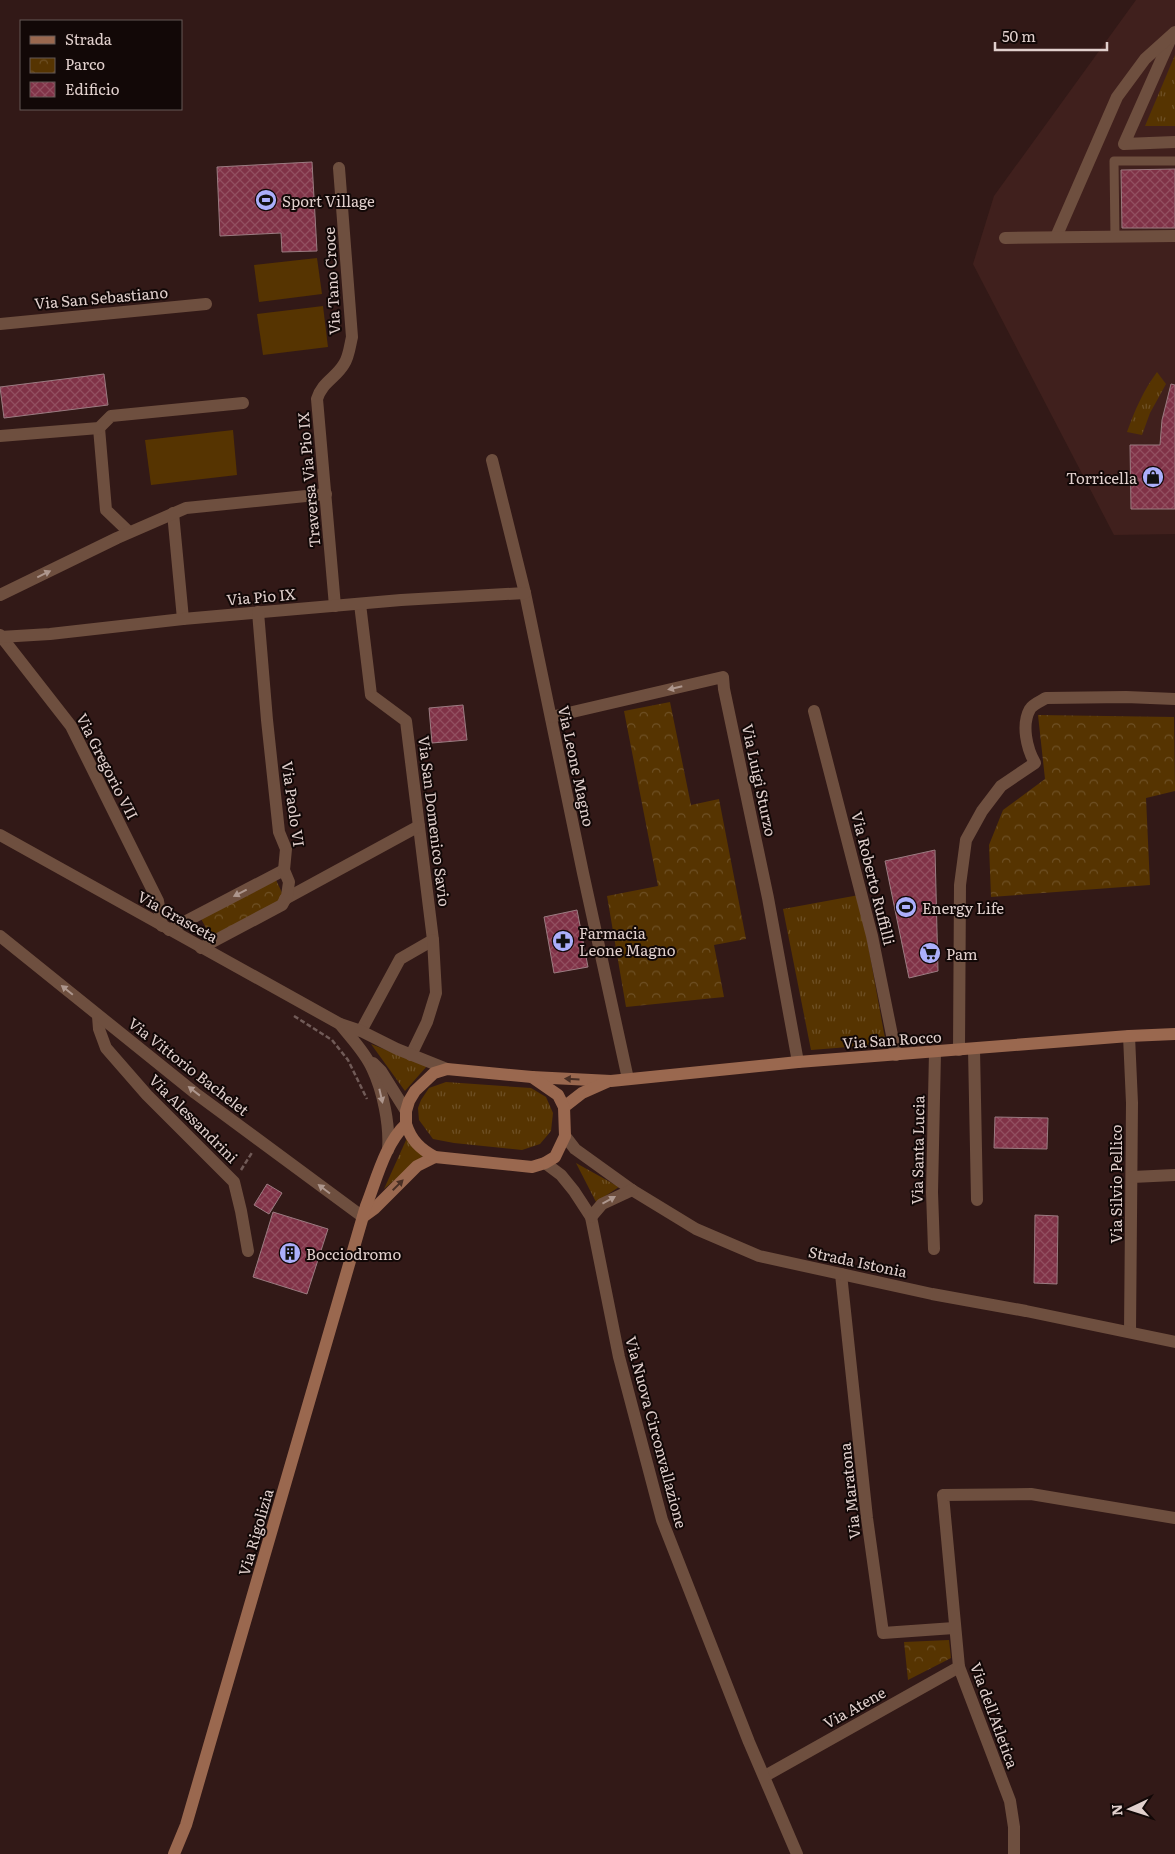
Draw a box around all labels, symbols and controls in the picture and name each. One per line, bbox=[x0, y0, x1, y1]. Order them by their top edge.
legend bbox=[20, 20, 182, 110]
scale bar bbox=[995, 20, 1108, 52]
text: 50 m bbox=[1002, 24, 1036, 47]
text: Strada bbox=[65, 27, 113, 50]
text: Parco bbox=[65, 52, 105, 75]
text: Edificio bbox=[65, 77, 120, 100]
sports icon: Sport Village bbox=[254, 188, 278, 212]
place label: Sport Village bbox=[282, 189, 375, 212]
street label: Via Tano Croce bbox=[317, 226, 345, 336]
street label: Via San Sebastiano bbox=[33, 280, 169, 314]
street label: Traversa Via Pio IX bbox=[291, 411, 325, 549]
shop icon: Torricella bbox=[1141, 465, 1165, 489]
place label: Torricella bbox=[1066, 466, 1138, 489]
one-way arrow bbox=[37, 570, 51, 578]
street label: Via Pio IX bbox=[225, 581, 297, 610]
one-way arrow bbox=[668, 684, 683, 692]
street label: Via Leone Magno bbox=[553, 703, 601, 829]
street label: Via Gregorio VII bbox=[71, 709, 145, 823]
street label: Via Luigi Sturzo bbox=[737, 722, 783, 839]
street label: Via San Domenico Savio bbox=[413, 734, 457, 908]
street label: Via Paolo VI bbox=[277, 760, 311, 848]
street label: Via Roberto Ruffilli bbox=[846, 809, 902, 947]
street label: Via Grasceta bbox=[134, 884, 223, 948]
one-way arrow bbox=[233, 889, 248, 897]
sports icon: Energy Life bbox=[894, 895, 918, 919]
place label: Energy Life bbox=[922, 896, 1004, 919]
place label: Farmacia Leone Magno bbox=[579, 921, 676, 961]
pharmacy icon: Farmacia Leone Magno bbox=[551, 929, 575, 953]
supermarket icon: Pam bbox=[918, 941, 942, 965]
place label: Pam bbox=[946, 942, 978, 965]
one-way arrow bbox=[60, 985, 73, 996]
street label: Via Vittorio Bachelet bbox=[124, 1011, 254, 1121]
street label: Via San Rocco bbox=[842, 1024, 943, 1054]
street label: Via Alessandrini bbox=[144, 1068, 244, 1168]
one-way arrow bbox=[563, 1074, 579, 1082]
one-way arrow bbox=[188, 1086, 201, 1097]
one-way arrow bbox=[377, 1088, 385, 1104]
street label: Via Santa Lucia bbox=[905, 1094, 929, 1205]
street label: Via Silvio Pellico bbox=[1104, 1124, 1127, 1243]
one-way arrow bbox=[391, 1179, 403, 1191]
one-way arrow bbox=[317, 1184, 331, 1194]
one-way arrow bbox=[603, 1196, 616, 1205]
street label: Strada Istonia bbox=[807, 1239, 910, 1283]
building icon: Bocciodromo bbox=[278, 1241, 302, 1265]
place label: Bocciodromo bbox=[306, 1242, 402, 1265]
street label: Via Nuova Circonvallazione bbox=[620, 1333, 694, 1531]
street label: Via Maratona bbox=[832, 1441, 866, 1540]
street label: Via Rigolizia bbox=[232, 1485, 279, 1578]
street label: Via dell'Atletica bbox=[965, 1659, 1025, 1772]
street label: Via Atene bbox=[818, 1680, 890, 1734]
north arrow bbox=[1105, 1784, 1155, 1834]
text: N bbox=[1106, 1803, 1126, 1817]

